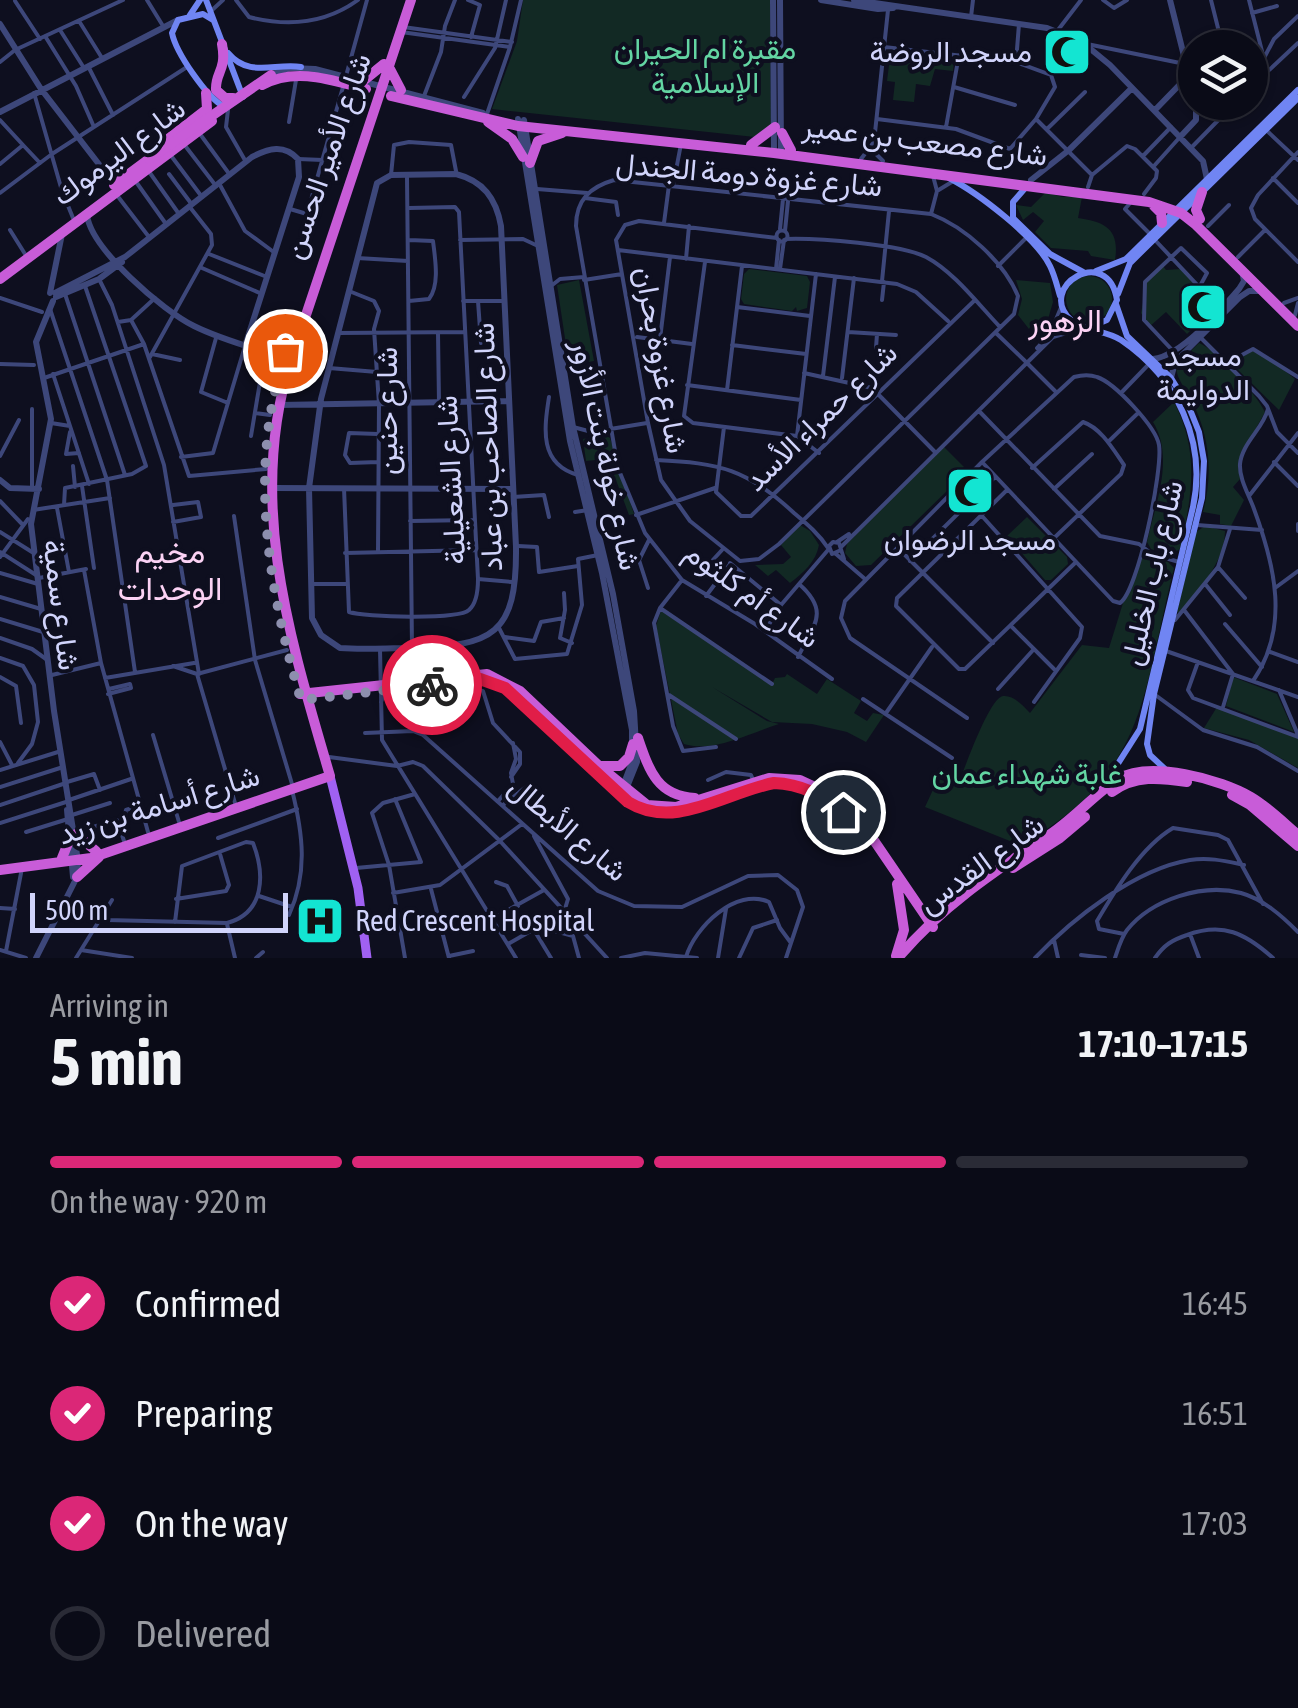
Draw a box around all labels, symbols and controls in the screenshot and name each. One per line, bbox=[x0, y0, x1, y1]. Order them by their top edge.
mosque icon: مسجد الروضة bbox=[1041, 26, 1093, 78]
map controls bbox=[1178, 30, 1268, 120]
button: layers bbox=[1178, 30, 1268, 120]
park label: مقبرة ام الحيران الإسلامية bbox=[614, 31, 796, 102]
place label: مسجد الروضة bbox=[869, 34, 1032, 70]
street label: شارع الأمير الحسن bbox=[275, 48, 381, 264]
street label: شارع اليرموك bbox=[45, 90, 194, 215]
street label: شارع مصعب بن عمير bbox=[799, 108, 1049, 176]
street label: شارع غزوة دومة الجندل bbox=[614, 145, 884, 207]
street label: شارع غزوة بحران bbox=[625, 264, 695, 456]
mosque icon: مسجد الدوايمة bbox=[1177, 281, 1229, 333]
district label: الزهور bbox=[1027, 302, 1102, 341]
pin bbox=[243, 309, 328, 394]
street label: شارع الصاحب بن عباد bbox=[466, 322, 512, 572]
icon: bag bbox=[258, 324, 313, 379]
street label: شارع حمراء الأسد bbox=[737, 335, 906, 500]
street label: شارع خولة بنت الأزور bbox=[562, 336, 648, 574]
place label: مسجد الدوايمة bbox=[1156, 338, 1250, 408]
street label: شارع حنين bbox=[369, 347, 407, 475]
street label: شارع الشعيلية bbox=[429, 394, 475, 566]
mosque icon: مسجد الرضوان bbox=[944, 465, 996, 517]
street label: شارع باب الخليل bbox=[1113, 477, 1193, 670]
place label: مسجد الرضوان bbox=[884, 522, 1056, 558]
district label: مخيم الوحدات bbox=[118, 533, 222, 609]
street label: شارع أم كلثوم bbox=[676, 534, 827, 658]
street label: شارع سمية bbox=[33, 537, 87, 673]
courier bbox=[382, 635, 482, 735]
icon: bike bbox=[405, 658, 460, 713]
park label: غابة شهداء عمان bbox=[932, 756, 1122, 792]
street label: شارع أسامة بن زيد bbox=[54, 757, 265, 855]
street label: شارع الأبطال bbox=[500, 769, 635, 891]
pin bbox=[801, 770, 886, 855]
icon: home bbox=[816, 785, 871, 840]
street label: شارع القدس bbox=[911, 806, 1052, 923]
scale bar bbox=[30, 888, 288, 933]
text: 500 m bbox=[45, 894, 108, 926]
hospital icon: Red Crescent Hospital bbox=[294, 895, 346, 947]
place label: Red Crescent Hospital bbox=[355, 903, 594, 937]
text: Arriving in bbox=[50, 987, 169, 1024]
text: 17:10–17:15 bbox=[1078, 1022, 1248, 1065]
text: 5 min bbox=[50, 1024, 183, 1099]
text: On the way · 920 m bbox=[50, 1183, 267, 1220]
icon: check bbox=[50, 1276, 105, 1331]
text: Confirmed bbox=[135, 1282, 281, 1325]
text: 16:45 bbox=[1182, 1285, 1248, 1322]
icon: check bbox=[50, 1386, 105, 1441]
text: Preparing bbox=[135, 1392, 273, 1435]
text: 16:51 bbox=[1182, 1395, 1248, 1432]
icon: check bbox=[50, 1496, 105, 1551]
text: On the way bbox=[135, 1502, 288, 1545]
text: 17:03 bbox=[1182, 1505, 1248, 1542]
text: Delivered bbox=[135, 1612, 271, 1655]

